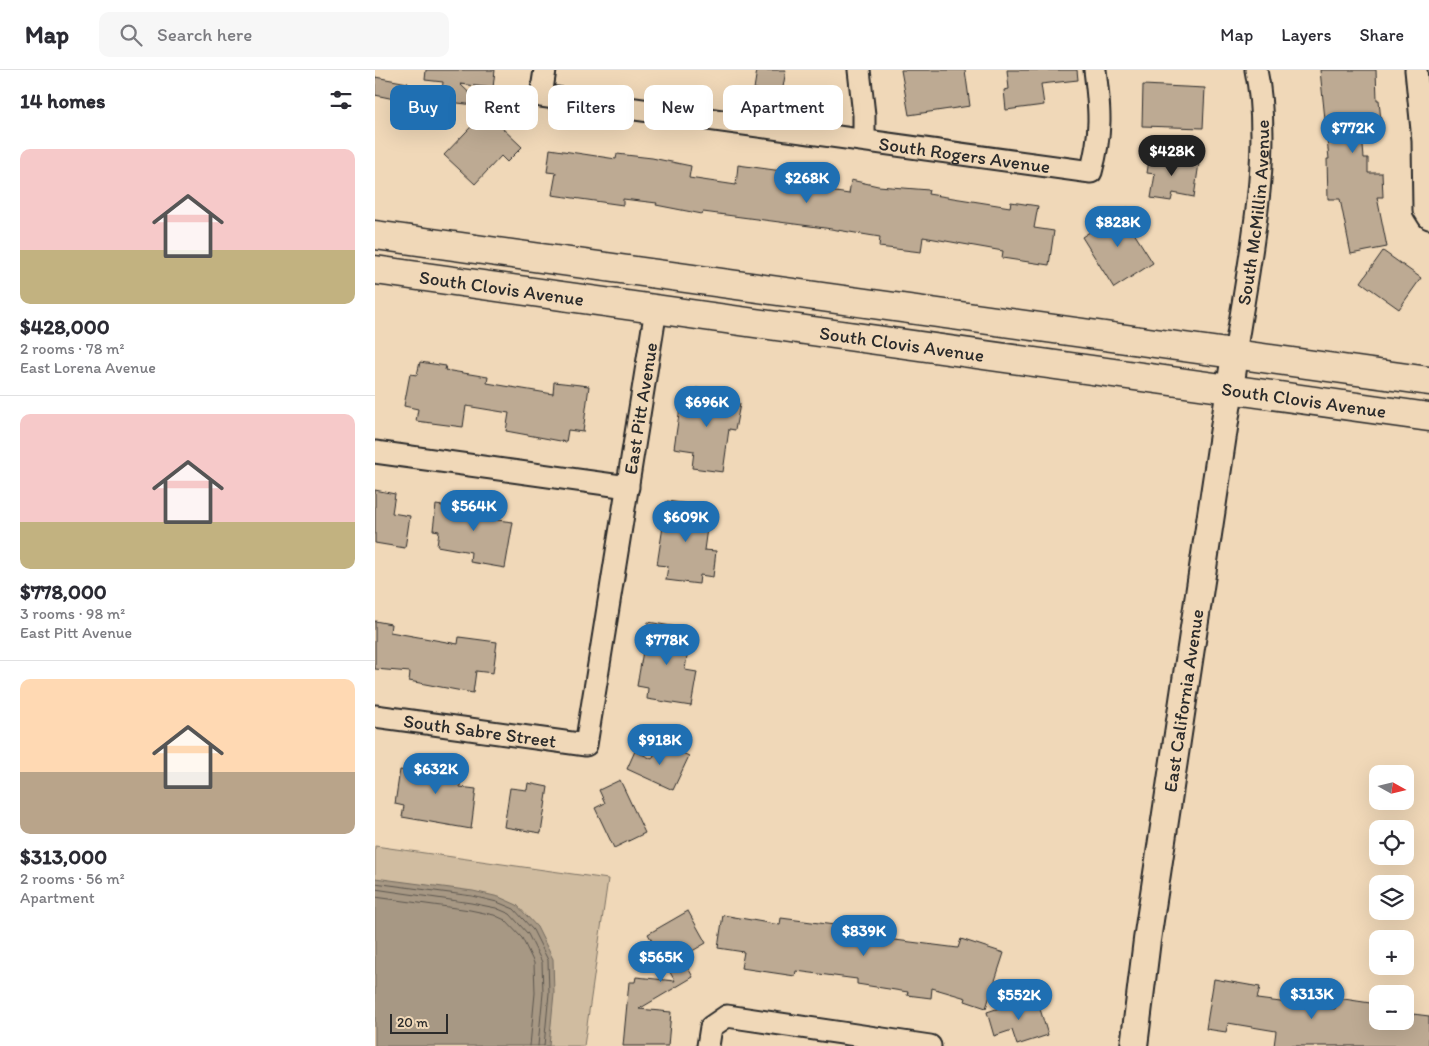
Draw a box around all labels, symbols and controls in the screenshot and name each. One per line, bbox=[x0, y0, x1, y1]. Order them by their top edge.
search box bbox=[99, 12, 449, 57]
text: Map bbox=[25, 20, 69, 49]
icon: search bbox=[117, 21, 145, 49]
text: Search here bbox=[157, 23, 252, 46]
text: Map bbox=[1220, 24, 1253, 46]
text: Layers bbox=[1281, 24, 1331, 46]
text: Share bbox=[1359, 24, 1404, 46]
chip: Buy bbox=[390, 85, 456, 130]
chip: Rent bbox=[466, 85, 538, 130]
chip: Filters bbox=[548, 85, 634, 130]
chip: New bbox=[644, 85, 713, 130]
chip: Apartment bbox=[723, 85, 843, 130]
icon: filters bbox=[327, 86, 355, 114]
text: 14 homes bbox=[20, 88, 105, 113]
pin: $772K bbox=[1318, 112, 1388, 154]
text: $772K bbox=[1332, 118, 1374, 137]
street label: South McMillin Avenue bbox=[1232, 119, 1274, 307]
street label: South Rogers Avenue bbox=[877, 132, 1052, 178]
pin: $428K bbox=[1137, 134, 1207, 177]
text: $428K bbox=[1149, 141, 1195, 160]
pin: $268K bbox=[772, 162, 842, 204]
text: $268K bbox=[785, 168, 829, 187]
icon: home bbox=[143, 181, 233, 271]
pin: $828K bbox=[1083, 206, 1153, 248]
text: $828K bbox=[1096, 212, 1140, 231]
street label: South Clovis Avenue bbox=[418, 265, 586, 311]
text: $428,000 bbox=[20, 314, 110, 339]
street label: South Clovis Avenue bbox=[818, 321, 986, 367]
text: 2 rooms · 78 m² bbox=[20, 339, 125, 358]
street label: East Pitt Avenue bbox=[619, 341, 662, 476]
text: East Lorena Avenue bbox=[20, 358, 156, 377]
street label: South Clovis Avenue bbox=[1220, 377, 1388, 423]
pin: $696K bbox=[672, 386, 742, 428]
text: $696K bbox=[685, 392, 729, 411]
icon: home bbox=[143, 447, 233, 537]
pin: $564K bbox=[439, 490, 509, 532]
text: $564K bbox=[452, 496, 496, 515]
pin: $609K bbox=[651, 500, 721, 543]
text: $609K bbox=[663, 507, 709, 526]
text: $778,000 bbox=[20, 579, 107, 604]
text: 3 rooms · 98 m² bbox=[20, 604, 125, 623]
street label: East California Avenue bbox=[1158, 607, 1209, 794]
text: East Pitt Avenue bbox=[20, 623, 132, 642]
pin: $778K bbox=[632, 624, 702, 666]
text: $778K bbox=[646, 630, 688, 649]
street label: South Sabre Street bbox=[402, 709, 558, 753]
icon: home bbox=[143, 712, 233, 802]
pin: $918K bbox=[625, 724, 695, 766]
text: $918K bbox=[639, 730, 681, 749]
pin: $632K bbox=[401, 752, 471, 795]
text: $632K bbox=[414, 759, 458, 778]
north arrow bbox=[1369, 765, 1414, 810]
map controls bbox=[1369, 765, 1414, 1030]
button: locate bbox=[1369, 820, 1414, 865]
text: $313,000 bbox=[20, 844, 107, 869]
text: 2 rooms · 56 m² bbox=[20, 869, 125, 888]
button: layers bbox=[1369, 875, 1414, 920]
text: Apartment bbox=[20, 888, 95, 907]
pin: $839K bbox=[829, 914, 899, 957]
text: $839K bbox=[842, 921, 886, 940]
button: + bbox=[1369, 930, 1414, 975]
pin: $565K bbox=[626, 940, 696, 983]
text: $565K bbox=[639, 947, 683, 966]
pin: $552K bbox=[984, 978, 1054, 1021]
pin: $313K bbox=[1277, 978, 1347, 1020]
text: $313K bbox=[1290, 984, 1334, 1003]
text: $552K bbox=[997, 985, 1041, 1004]
button: − bbox=[1369, 985, 1414, 1030]
scale bar bbox=[390, 1011, 447, 1034]
text: 20 m bbox=[397, 1014, 428, 1031]

